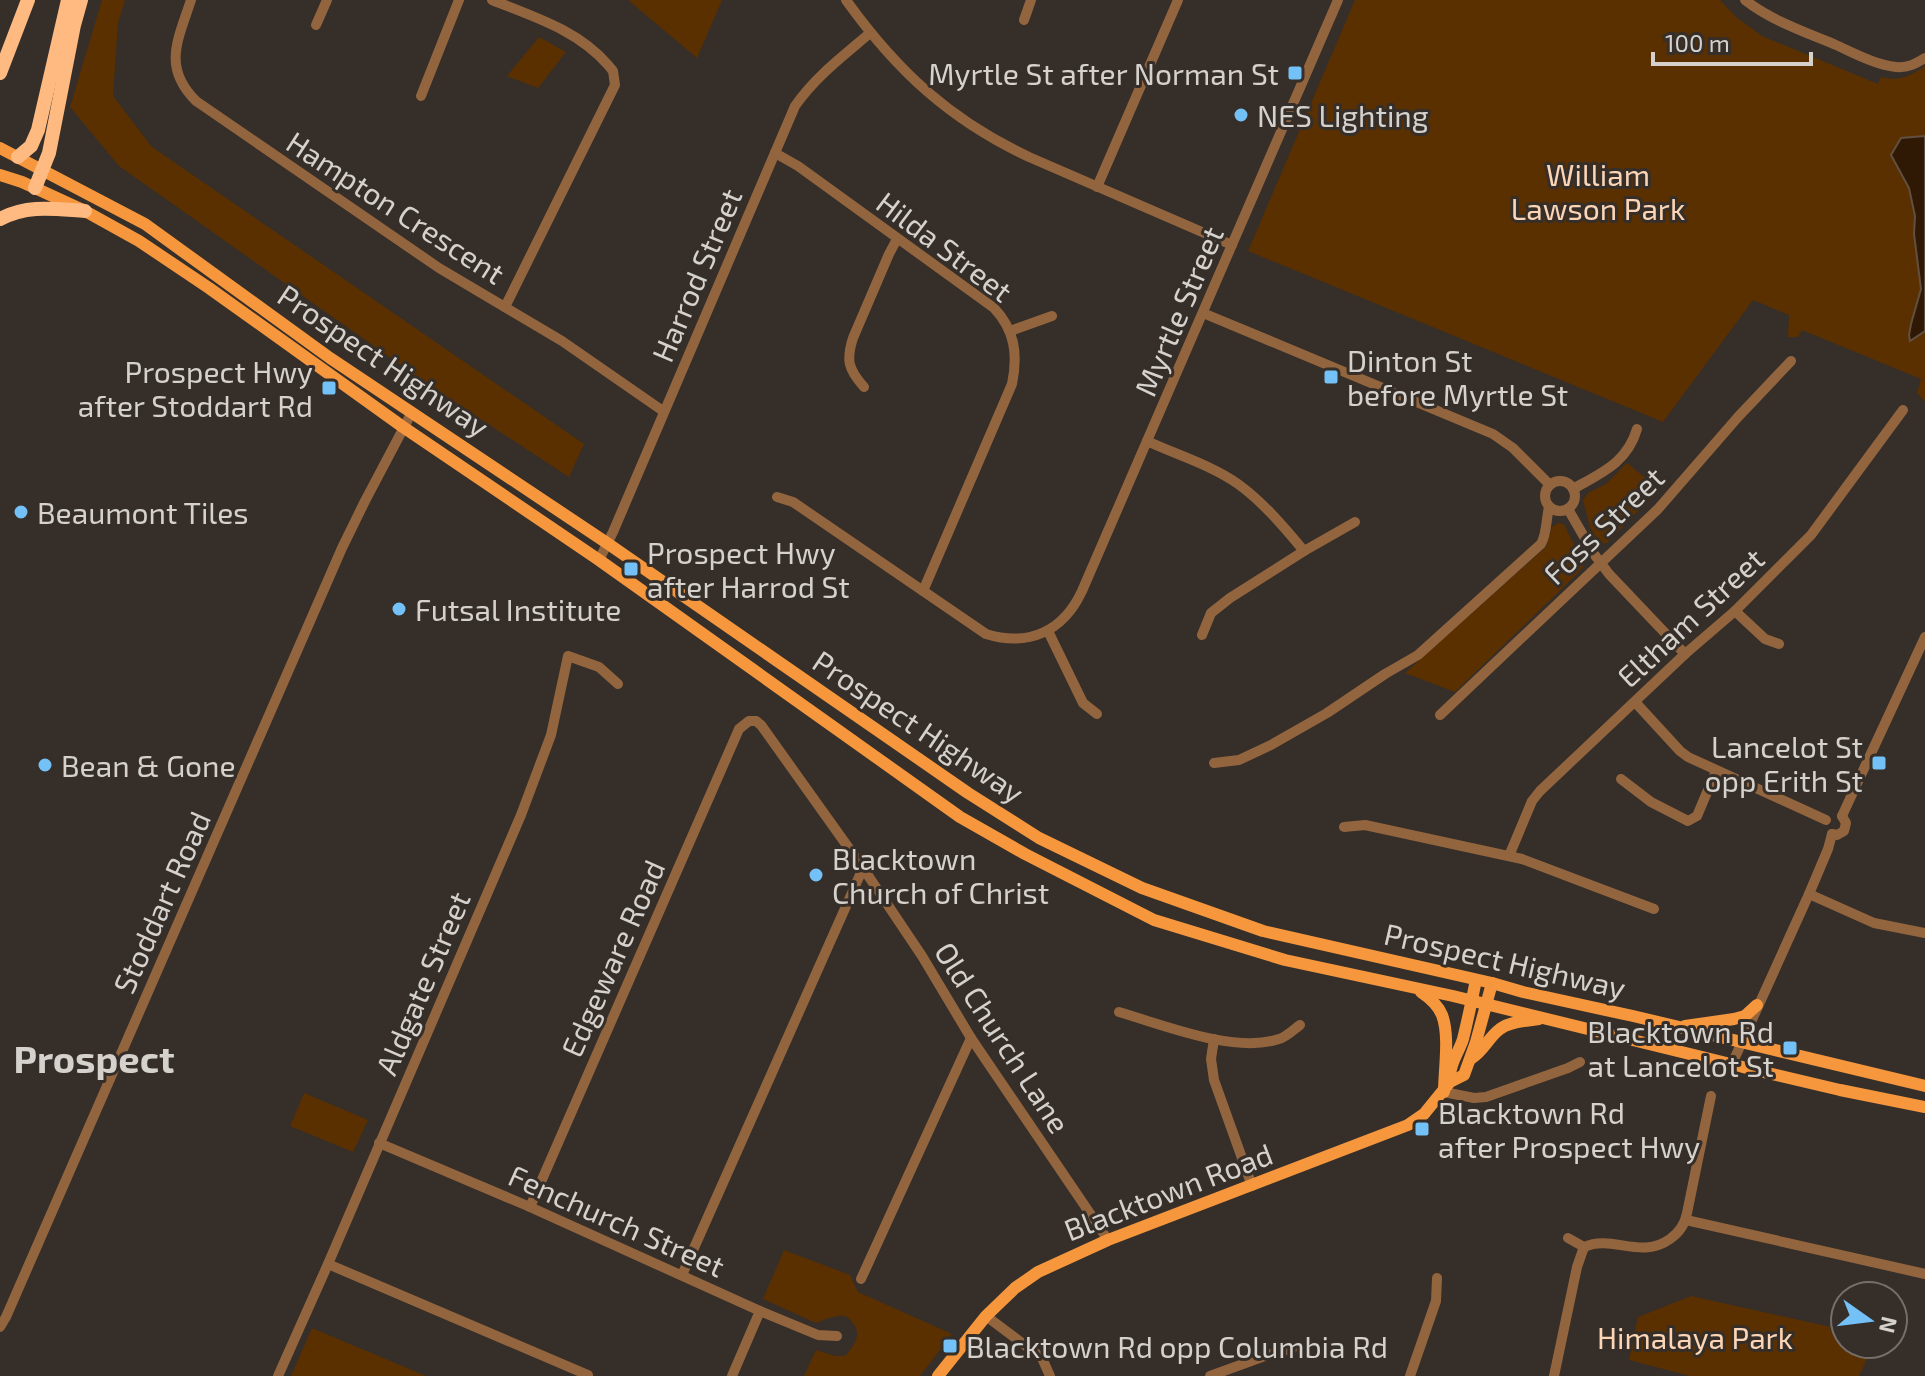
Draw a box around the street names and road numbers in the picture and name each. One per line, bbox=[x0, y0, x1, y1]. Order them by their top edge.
street label: Hampton Crescent bbox=[280, 123, 512, 291]
street label: Harrod Street bbox=[643, 183, 749, 367]
street label: Hilda Street bbox=[870, 183, 1020, 309]
street label: Myrtle Street bbox=[1126, 221, 1230, 401]
street label: Prospect Highway bbox=[272, 276, 496, 444]
street label: Foss Street bbox=[1535, 459, 1671, 591]
street label: Eltham Street bbox=[1609, 540, 1771, 694]
street label: Prospect Highway bbox=[807, 642, 1031, 810]
street label: Stoddart Road bbox=[105, 806, 217, 998]
street label: Edgeware Road bbox=[553, 854, 671, 1062]
street label: Aldgate Street bbox=[367, 886, 477, 1080]
street label: Prospect Highway bbox=[1381, 915, 1629, 1005]
street label: Old Church Lane bbox=[928, 935, 1078, 1139]
street label: Blacktown Road bbox=[1059, 1135, 1277, 1247]
street label: Fenchurch Street bbox=[504, 1156, 730, 1284]

